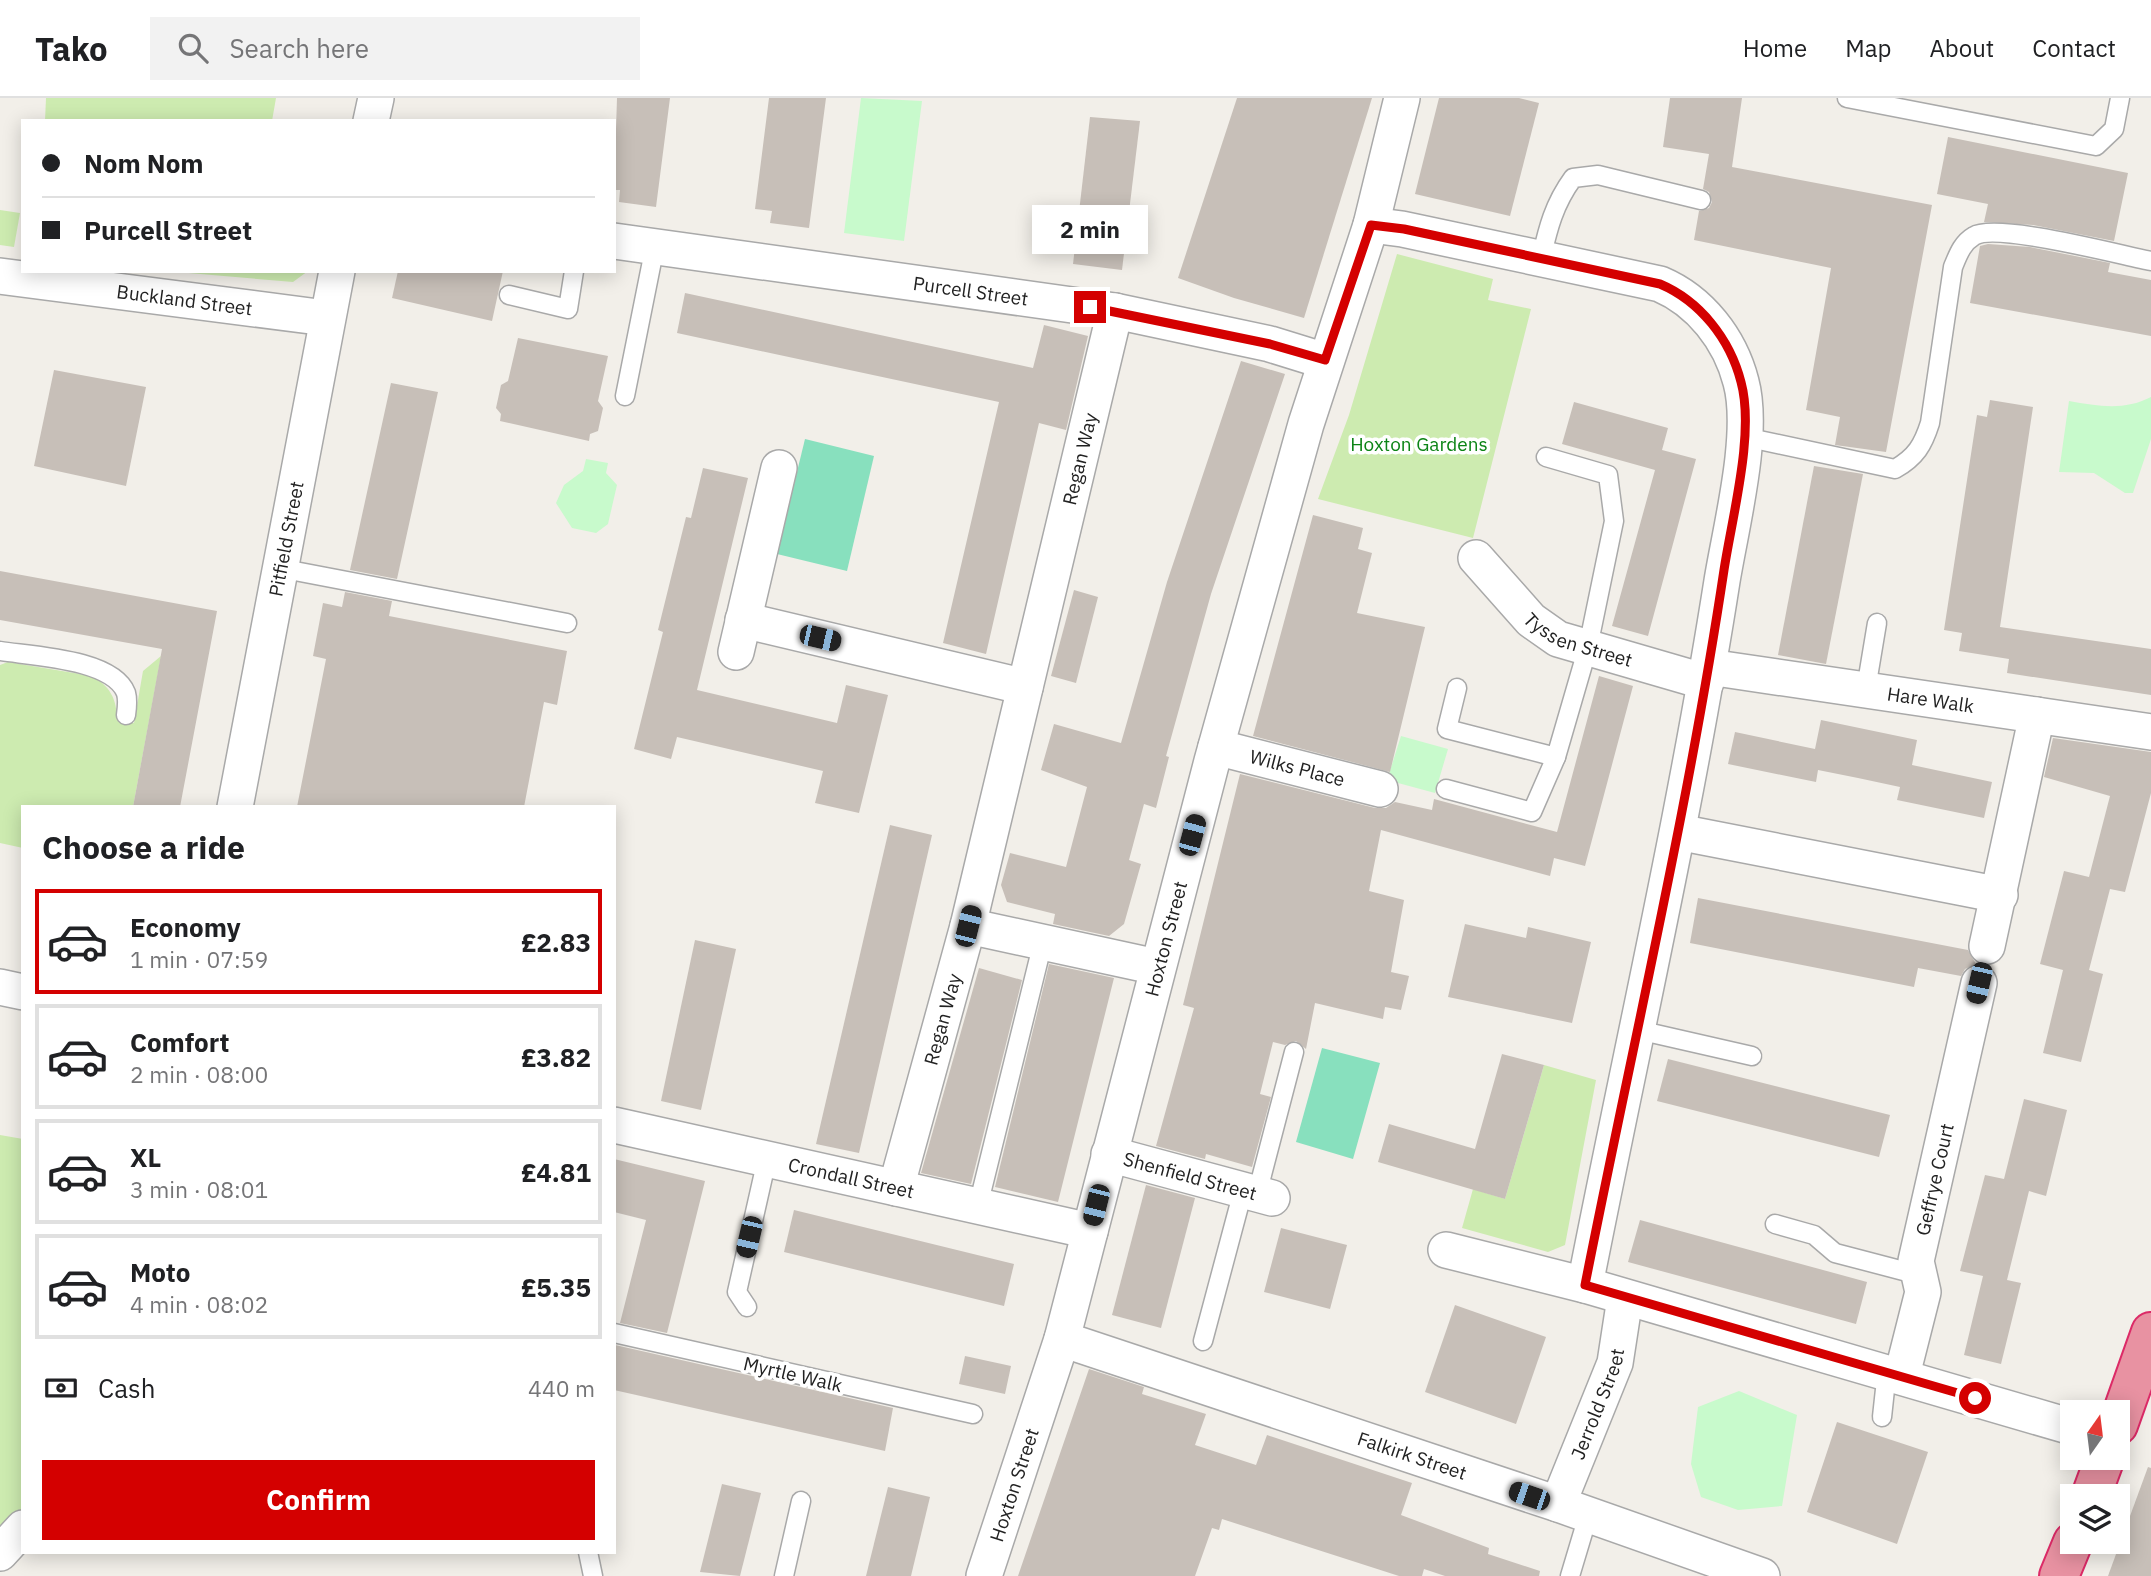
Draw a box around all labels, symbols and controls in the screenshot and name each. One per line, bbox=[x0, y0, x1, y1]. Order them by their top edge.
search box bbox=[150, 17, 640, 80]
text: Tako bbox=[35, 27, 108, 70]
icon: search bbox=[174, 29, 212, 67]
text: Search here bbox=[230, 31, 369, 65]
text: Home bbox=[1743, 32, 1807, 64]
text: Map bbox=[1845, 32, 1891, 64]
text: About bbox=[1929, 32, 1994, 64]
text: Contact bbox=[2032, 32, 2116, 64]
text: Nom Nom bbox=[84, 146, 204, 180]
callout: 2 min bbox=[1032, 206, 1148, 254]
text: Purcell Street bbox=[84, 213, 252, 247]
text: 2 min bbox=[1060, 214, 1120, 244]
street label: Purcell Street bbox=[911, 271, 1030, 311]
street label: Buckland Street bbox=[115, 279, 254, 320]
route end bbox=[1074, 291, 1106, 323]
street label: Regan Way bbox=[1057, 410, 1102, 507]
park label: Hoxton Gardens bbox=[1350, 432, 1488, 456]
street label: Pitfield Street bbox=[263, 479, 309, 598]
street label: Tyssen Street bbox=[1518, 608, 1635, 672]
car bbox=[798, 623, 843, 653]
street label: Hare Walk bbox=[1886, 681, 1976, 718]
street label: Wilks Place bbox=[1247, 744, 1347, 792]
car bbox=[1177, 812, 1208, 858]
text: Choose a ride bbox=[42, 826, 245, 868]
street label: Hoxton Street bbox=[1139, 879, 1192, 999]
car bbox=[953, 903, 984, 949]
icon: car bbox=[46, 910, 109, 973]
text: Economy bbox=[130, 910, 241, 944]
text: £2.83 bbox=[521, 925, 591, 959]
text: 1 min · 07:59 bbox=[130, 944, 268, 974]
car bbox=[1965, 960, 1994, 1006]
street label: Regan Way bbox=[918, 970, 967, 1068]
icon: car bbox=[46, 1025, 109, 1088]
text: Comfort bbox=[130, 1025, 229, 1059]
text: £3.82 bbox=[521, 1040, 591, 1074]
text: 2 min · 08:00 bbox=[130, 1059, 268, 1089]
street label: Geffrye Court bbox=[1910, 1121, 1959, 1238]
icon: car bbox=[46, 1140, 109, 1203]
text: XL bbox=[130, 1140, 161, 1174]
street label: Shenfield Street bbox=[1121, 1146, 1259, 1205]
street label: Crondall Street bbox=[786, 1152, 916, 1203]
text: £4.81 bbox=[521, 1155, 591, 1189]
text: 3 min · 08:01 bbox=[130, 1174, 268, 1204]
car bbox=[1081, 1182, 1112, 1228]
car bbox=[735, 1214, 764, 1260]
icon: car bbox=[46, 1255, 109, 1318]
text: Moto bbox=[130, 1255, 190, 1289]
text: £5.35 bbox=[521, 1270, 591, 1304]
text: 4 min · 08:02 bbox=[130, 1289, 268, 1319]
street label: Jerrold Street bbox=[1565, 1347, 1629, 1463]
street label: Myrtle Walk bbox=[741, 1351, 845, 1397]
icon: cash bbox=[42, 1369, 80, 1407]
text: Cash bbox=[98, 1371, 155, 1405]
text: 440 m bbox=[528, 1373, 595, 1403]
route start bbox=[1959, 1382, 1991, 1414]
north arrow bbox=[2060, 1400, 2130, 1470]
map controls bbox=[2060, 1400, 2130, 1554]
street label: Hoxton Street bbox=[984, 1425, 1044, 1545]
street label: Falkirk Street bbox=[1354, 1426, 1470, 1485]
button: Confirm bbox=[42, 1460, 595, 1540]
car bbox=[1506, 1479, 1553, 1513]
button: layers bbox=[2060, 1484, 2130, 1554]

